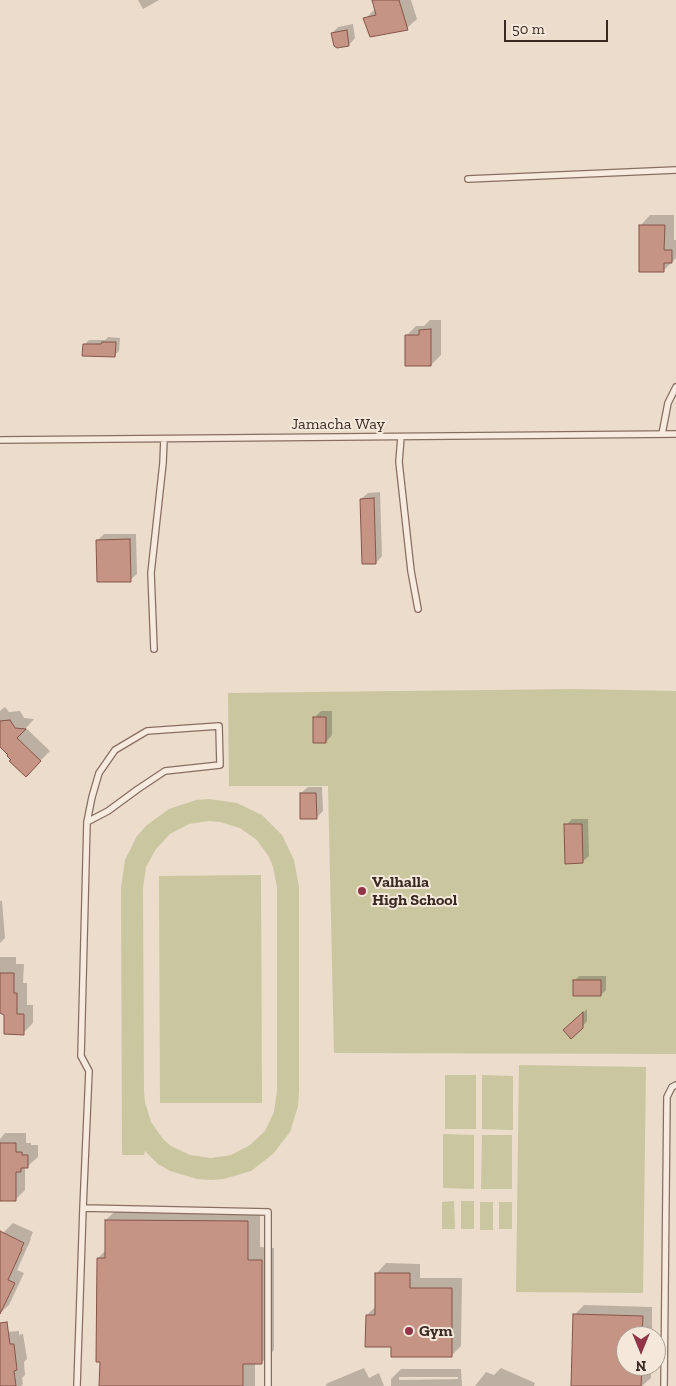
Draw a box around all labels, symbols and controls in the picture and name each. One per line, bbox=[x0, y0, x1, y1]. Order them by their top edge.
scale bar bbox=[506, 10, 610, 42]
text: 50 m bbox=[512, 20, 545, 38]
street label: Jamacha Way bbox=[291, 414, 385, 434]
place label: Valhalla High School bbox=[372, 872, 457, 910]
marker: Valhalla High School bbox=[356, 885, 368, 897]
place label: Gym bbox=[419, 1321, 452, 1341]
marker: Gym bbox=[403, 1325, 415, 1337]
north arrow bbox=[616, 1326, 666, 1376]
text: N bbox=[636, 1357, 646, 1374]

